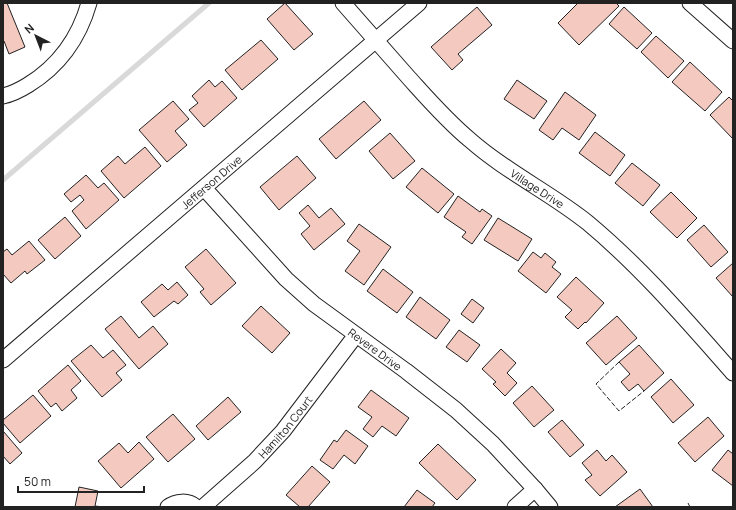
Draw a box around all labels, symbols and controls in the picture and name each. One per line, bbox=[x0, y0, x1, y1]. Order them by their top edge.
north arrow bbox=[16, 16, 56, 56]
text: N bbox=[21, 20, 37, 36]
street label: Jefferson Drive bbox=[177, 151, 245, 212]
street label: Village Drive bbox=[508, 165, 568, 211]
street label: Revere Drive bbox=[345, 324, 406, 374]
street label: Hamilton Court bbox=[254, 392, 315, 461]
scale bar bbox=[18, 468, 144, 494]
text: 50 m bbox=[24, 473, 51, 490]

